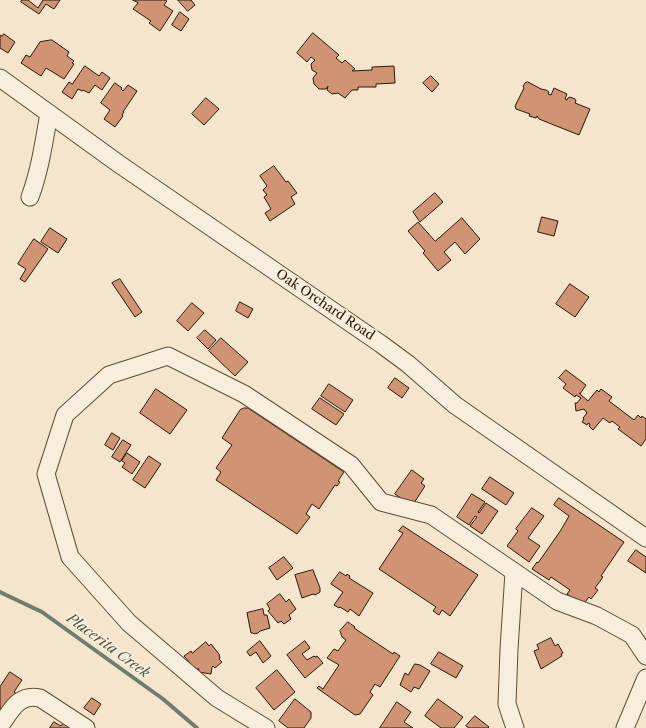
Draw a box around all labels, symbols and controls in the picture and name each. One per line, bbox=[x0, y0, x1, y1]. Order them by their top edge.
street label: Oak Orchard Road bbox=[273, 266, 377, 344]
water label: Placerita Creek bbox=[63, 610, 153, 682]

